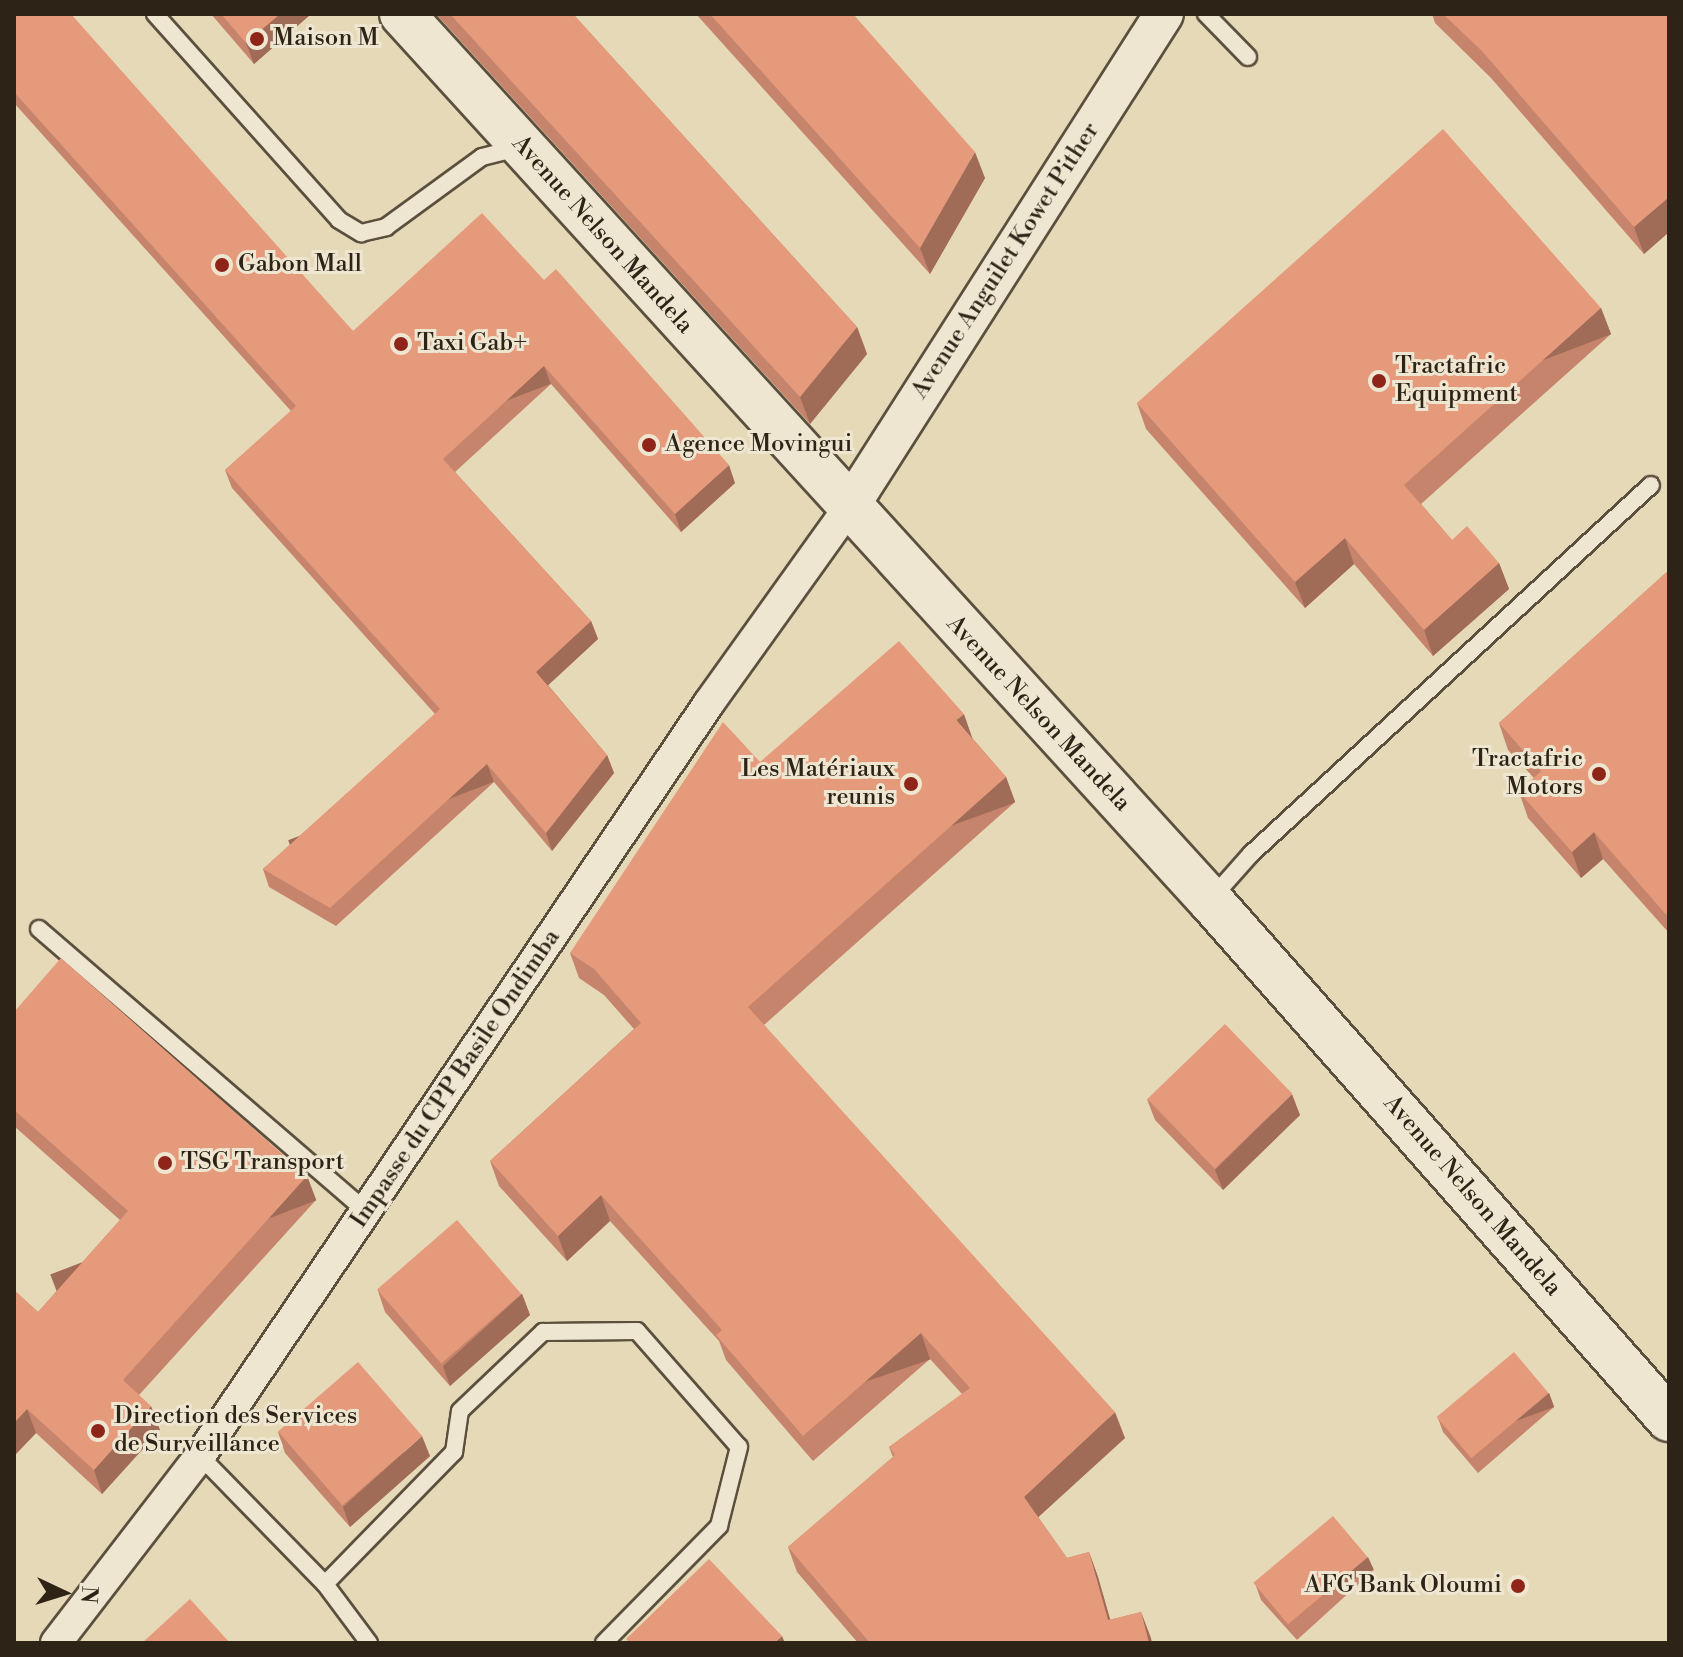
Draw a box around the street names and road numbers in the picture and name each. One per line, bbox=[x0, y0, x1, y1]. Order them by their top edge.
street label: Avenue Anguilet Kowet Pither bbox=[906, 118, 1106, 404]
street label: Avenue Nelson Mandela bbox=[505, 130, 699, 340]
street label: Avenue Nelson Mandela bbox=[940, 610, 1136, 818]
street label: Impasse du CPP Basile Ondimba bbox=[345, 924, 567, 1234]
street label: Avenue Nelson Mandela bbox=[1377, 1090, 1567, 1302]

